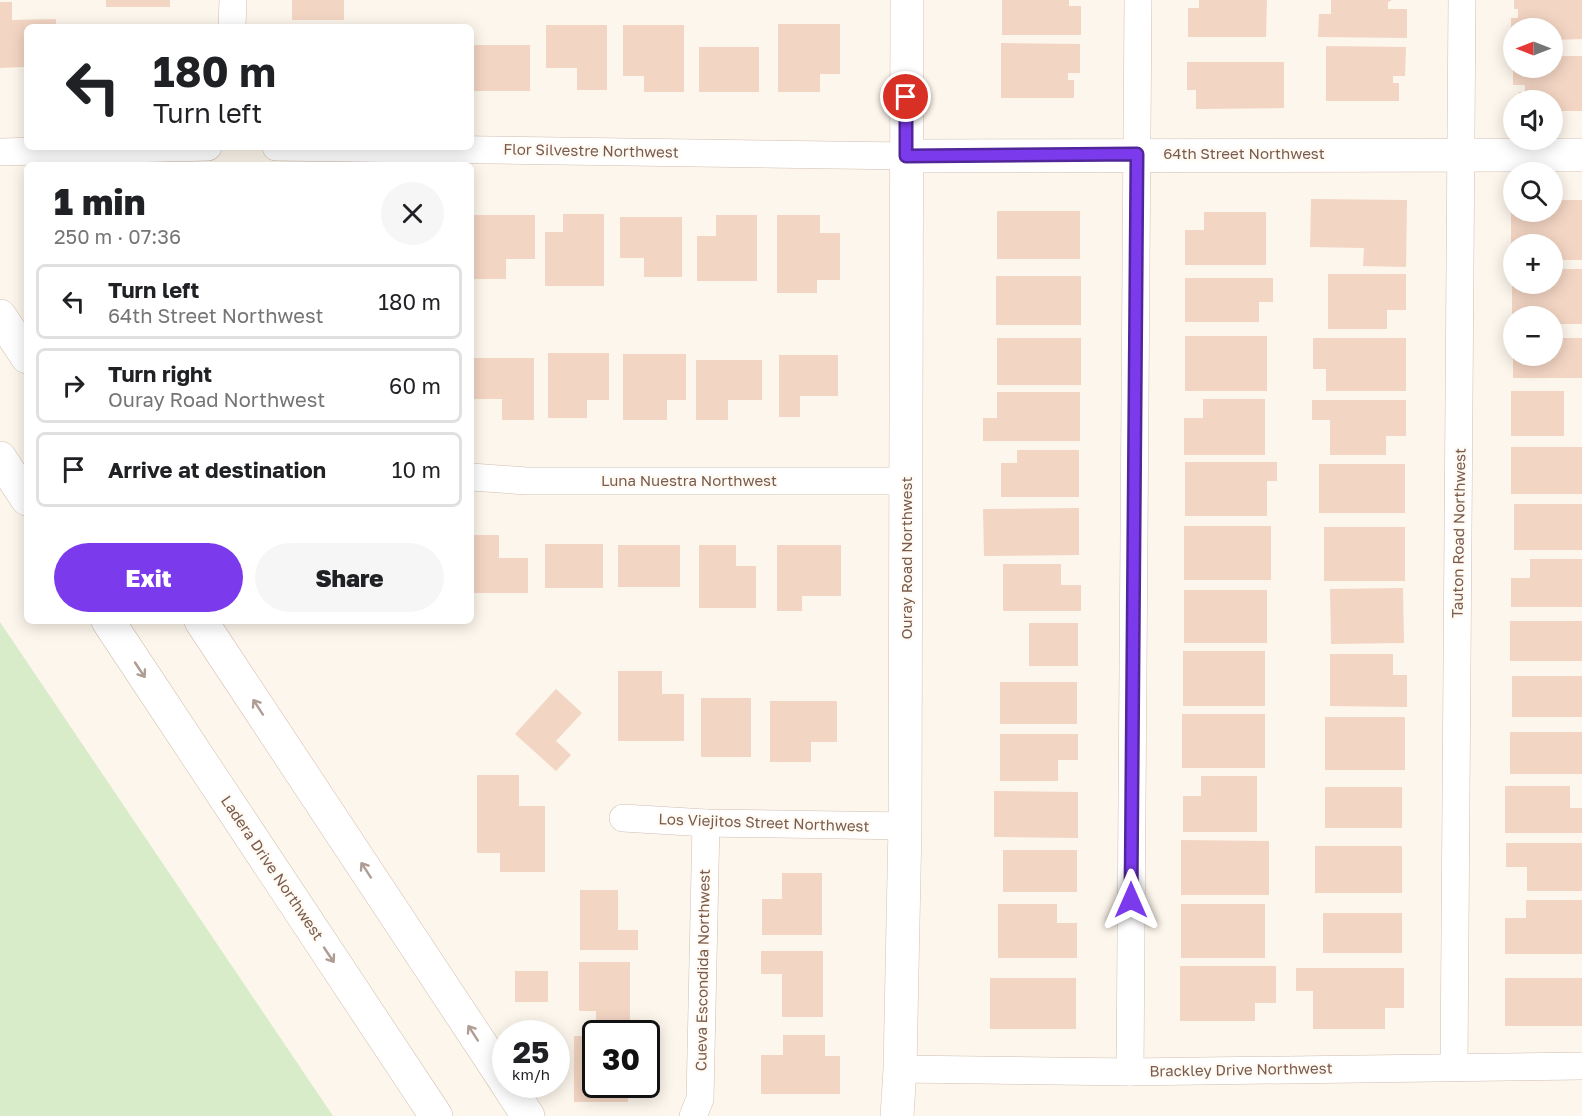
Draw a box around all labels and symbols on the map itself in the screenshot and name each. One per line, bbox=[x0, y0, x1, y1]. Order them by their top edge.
north arrow bbox=[1503, 18, 1563, 78]
pin bbox=[880, 71, 931, 122]
street label: Flor Silvestre Northwest bbox=[503, 139, 679, 161]
street label: 64th Street Northwest bbox=[1163, 144, 1325, 162]
street label: Tauton Road Northwest bbox=[1448, 448, 1468, 618]
street label: Luna Nuestra Northwest bbox=[601, 471, 777, 489]
street label: Ouray Road Northwest bbox=[897, 477, 915, 639]
one-way arrow bbox=[134, 661, 146, 678]
one-way arrow bbox=[252, 699, 265, 716]
street label: Ladera Drive Northwest bbox=[218, 792, 328, 943]
street label: Los Viejitos Street Northwest bbox=[658, 809, 870, 835]
one-way arrow bbox=[360, 862, 372, 879]
position arrow bbox=[1099, 868, 1163, 932]
street label: Cueva Escondida Northwest bbox=[691, 869, 713, 1071]
one-way arrow bbox=[323, 946, 335, 963]
speed limit sign: 30 bbox=[582, 1020, 660, 1098]
one-way arrow bbox=[467, 1025, 479, 1042]
street label: Brackley Drive Northwest bbox=[1149, 1058, 1333, 1080]

